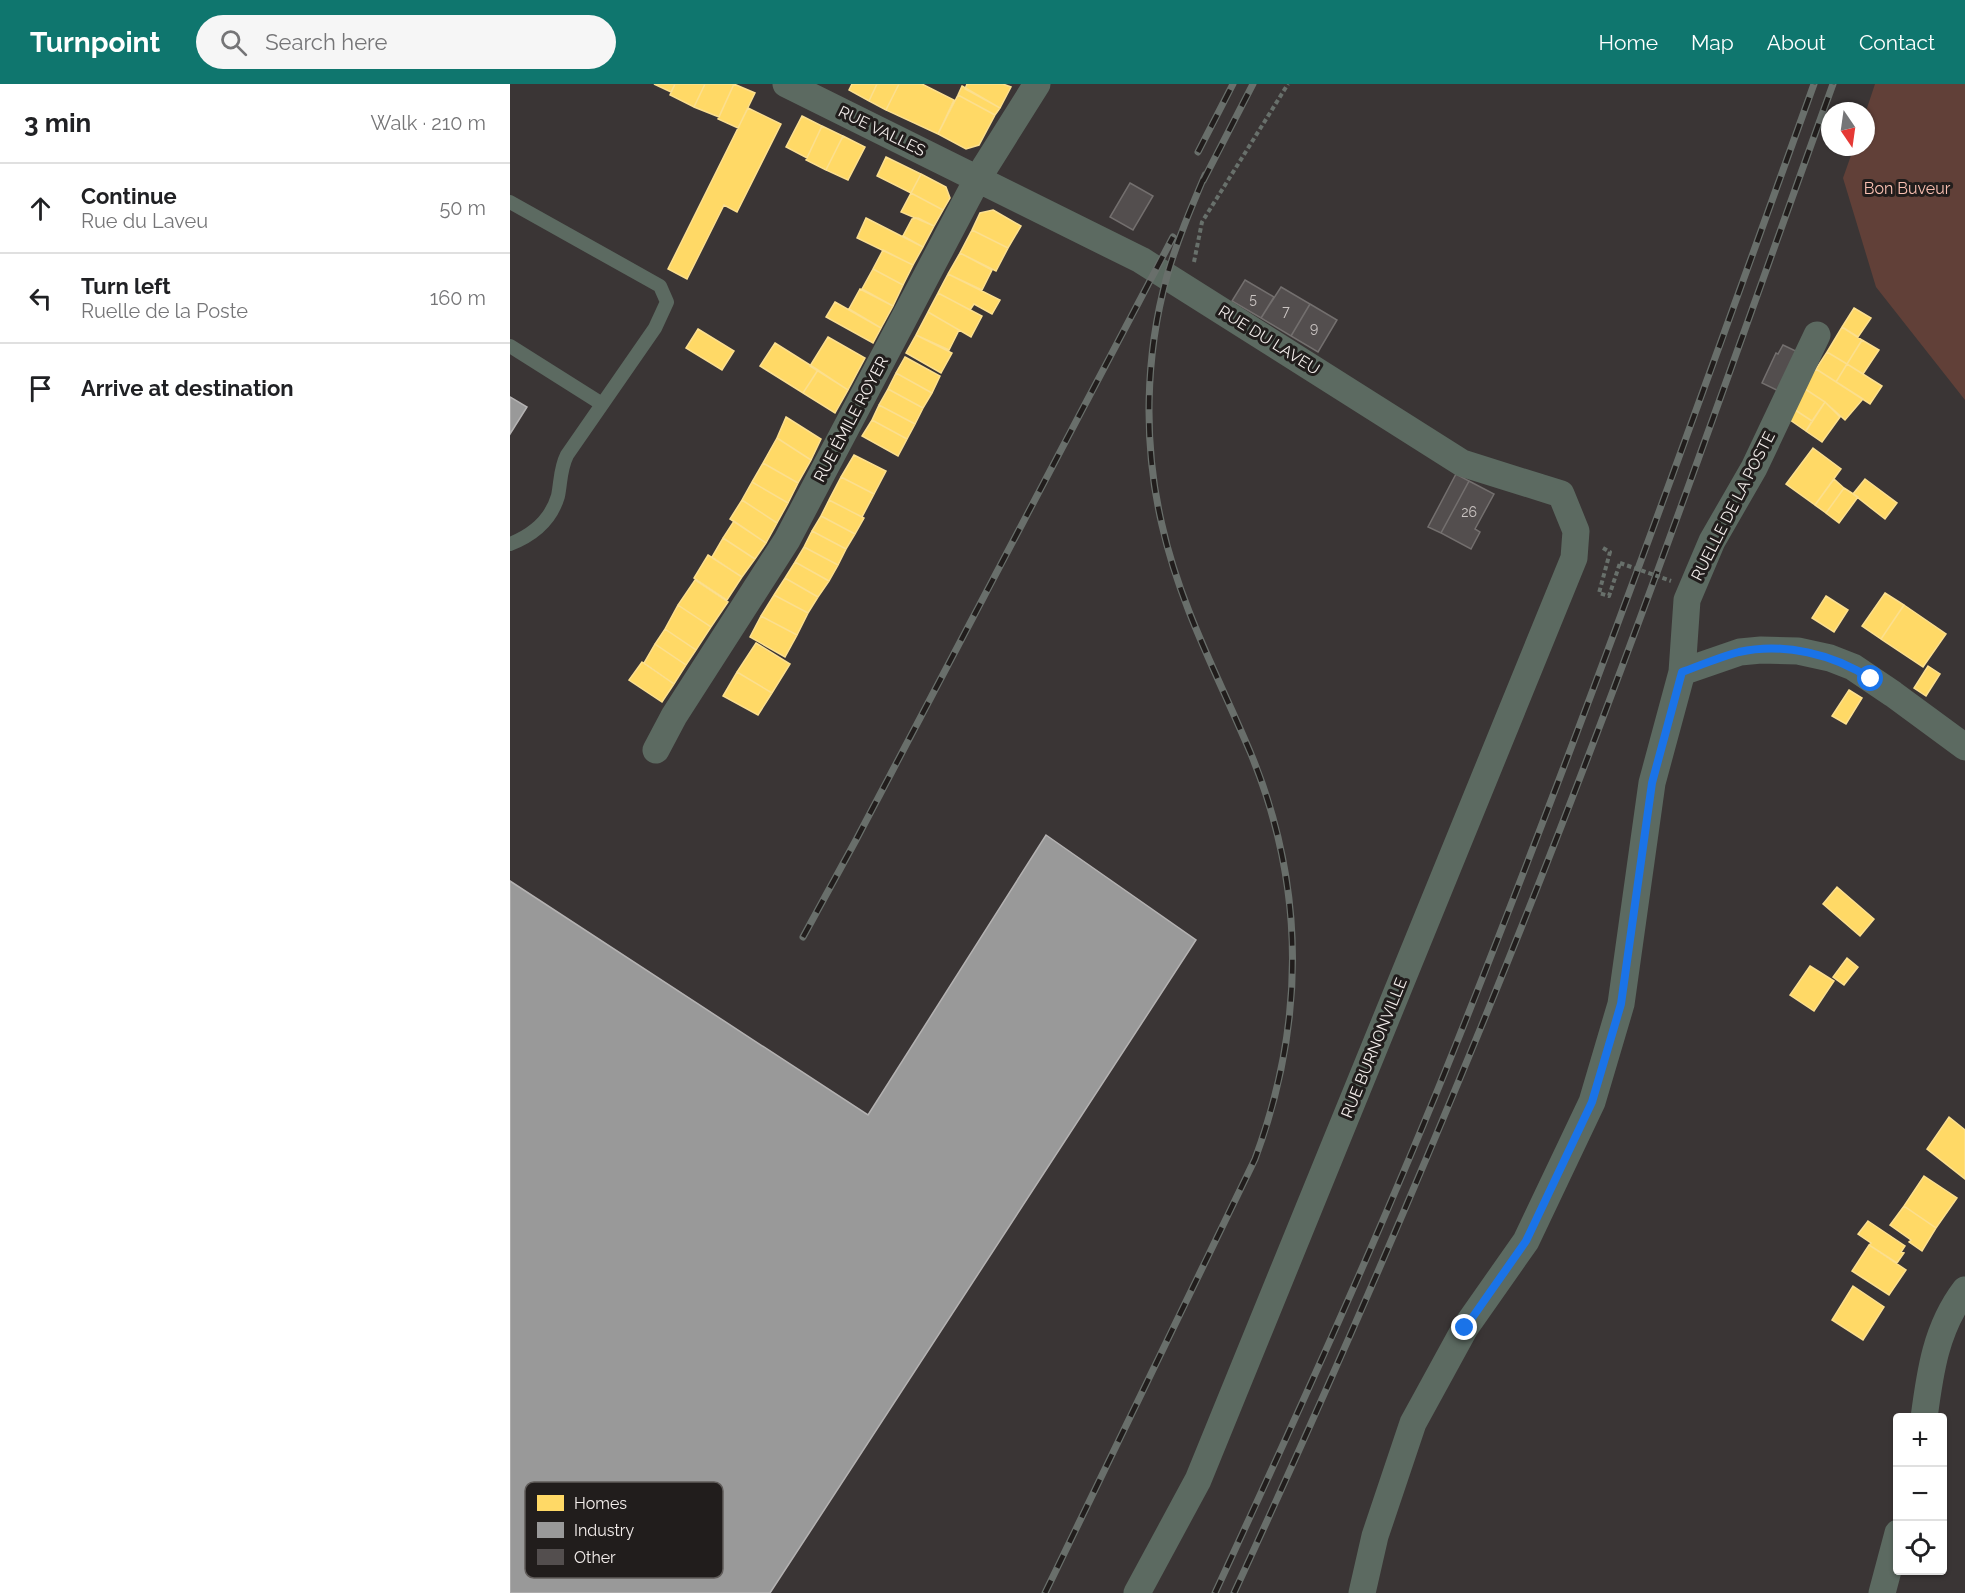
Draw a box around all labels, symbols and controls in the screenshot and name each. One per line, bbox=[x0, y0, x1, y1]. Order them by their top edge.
search box bbox=[196, 15, 616, 69]
text: Turnpoint bbox=[30, 26, 160, 59]
icon: search bbox=[217, 26, 250, 59]
text: Search here bbox=[265, 29, 387, 55]
text: Home bbox=[1599, 30, 1658, 55]
text: Map bbox=[1691, 30, 1734, 55]
text: About bbox=[1767, 30, 1826, 55]
text: Contact bbox=[1859, 30, 1935, 55]
street label: RUE VALLES bbox=[835, 102, 929, 160]
north arrow bbox=[1821, 102, 1875, 156]
text: 3 min bbox=[24, 108, 91, 138]
text: Walk · 210 m bbox=[371, 111, 486, 135]
park label: Bon Buveur bbox=[1864, 179, 1951, 198]
text: Continue bbox=[81, 183, 177, 209]
icon: ahead bbox=[24, 192, 57, 225]
text: 50 m bbox=[439, 196, 486, 220]
text: Rue du Laveu bbox=[81, 209, 208, 233]
text: Turn left bbox=[81, 273, 171, 299]
icon: left bbox=[24, 282, 57, 315]
text: 160 m bbox=[430, 286, 486, 310]
house number: 5 bbox=[1249, 291, 1257, 307]
text: Ruelle de la Poste bbox=[81, 299, 248, 323]
street label: RUE DU LAVEU bbox=[1215, 301, 1323, 379]
house number: 7 bbox=[1282, 303, 1290, 319]
house number: 9 bbox=[1310, 320, 1318, 336]
street label: RUE ÉMILE ROYER bbox=[809, 352, 892, 485]
icon: arrive bbox=[24, 372, 57, 405]
text: Arrive at destination bbox=[81, 375, 294, 401]
street label: RUELLE DE LA POSTE bbox=[1687, 428, 1779, 584]
house number: 26 bbox=[1461, 504, 1477, 520]
route start bbox=[1857, 665, 1883, 691]
street label: RUE BURNONVILLE bbox=[1337, 975, 1411, 1121]
route end bbox=[1451, 1314, 1477, 1340]
map controls bbox=[1893, 1413, 1947, 1575]
button: + bbox=[1893, 1413, 1947, 1467]
button: − bbox=[1893, 1467, 1947, 1521]
legend bbox=[525, 1482, 723, 1578]
text: Homes bbox=[574, 1494, 627, 1513]
text: Industry bbox=[574, 1521, 634, 1540]
button: locate bbox=[1893, 1521, 1947, 1575]
text: Other bbox=[574, 1548, 616, 1567]

